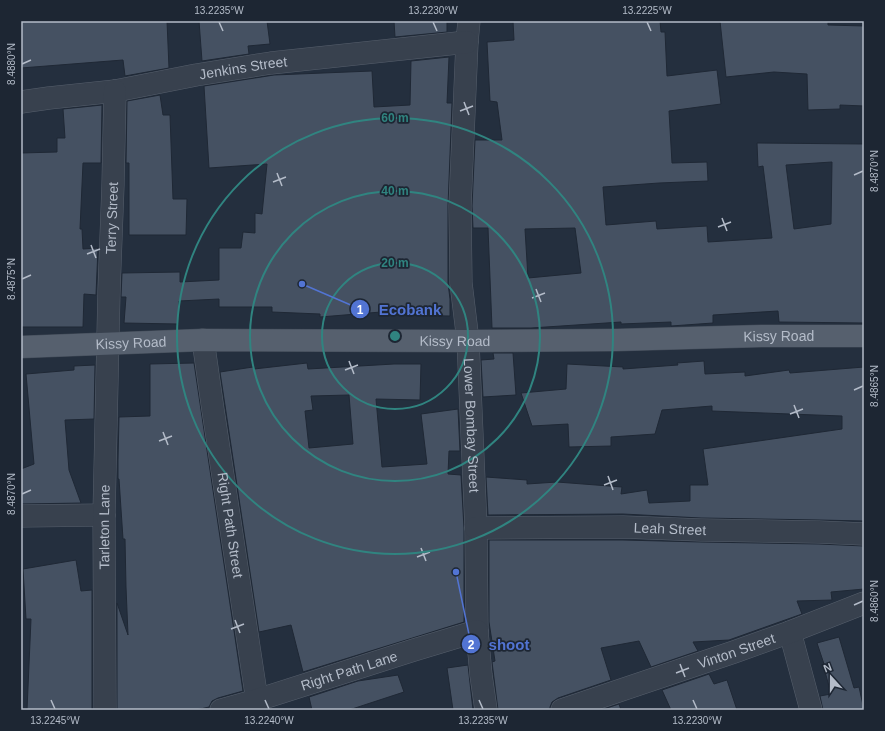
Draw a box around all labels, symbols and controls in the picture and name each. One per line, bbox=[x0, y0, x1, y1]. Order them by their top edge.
text: 13.2235°W bbox=[194, 5, 244, 16]
text: 13.2230°W bbox=[408, 5, 458, 16]
text: 13.2225°W bbox=[622, 5, 672, 16]
text: 8.4880°N bbox=[6, 43, 17, 85]
street label: Jenkins Street bbox=[198, 53, 288, 82]
text: 60 m bbox=[381, 111, 409, 125]
text: 8.4870°N bbox=[869, 150, 880, 192]
street label: Terry Street bbox=[102, 182, 121, 255]
text: 40 m bbox=[381, 184, 409, 198]
text: 20 m bbox=[381, 256, 409, 270]
text: 8.4875°N bbox=[6, 258, 17, 300]
callout: Ecobank bbox=[350, 296, 449, 323]
text: Ecobank bbox=[379, 301, 442, 318]
text: 1 bbox=[357, 303, 364, 317]
street label: Kissy Road bbox=[743, 328, 814, 344]
centre of rings bbox=[388, 329, 402, 343]
street label: Kissy Road bbox=[95, 333, 167, 352]
street label: Kissy Road bbox=[419, 333, 490, 349]
street label: Lower Bombay Street bbox=[461, 358, 482, 493]
text: 8.4865°N bbox=[869, 365, 880, 407]
street label: Right Path Street bbox=[215, 471, 246, 579]
text: 8.4870°N bbox=[6, 473, 17, 515]
street label: Tarleton Lane bbox=[96, 484, 113, 570]
street label: Leah Street bbox=[633, 519, 706, 538]
text: 8.4860°N bbox=[869, 580, 880, 622]
street label: Vinton Street bbox=[696, 630, 777, 672]
callout: shoot bbox=[461, 631, 538, 658]
text: shoot bbox=[489, 636, 529, 653]
text: 2 bbox=[468, 638, 475, 652]
street label: Right Path Lane bbox=[299, 648, 400, 694]
north arrow bbox=[811, 657, 851, 697]
text: N bbox=[822, 661, 833, 675]
text: 13.2245°W bbox=[30, 715, 80, 726]
text: 13.2240°W bbox=[244, 715, 294, 726]
text: 13.2235°W bbox=[458, 715, 508, 726]
text: 13.2230°W bbox=[672, 715, 722, 726]

